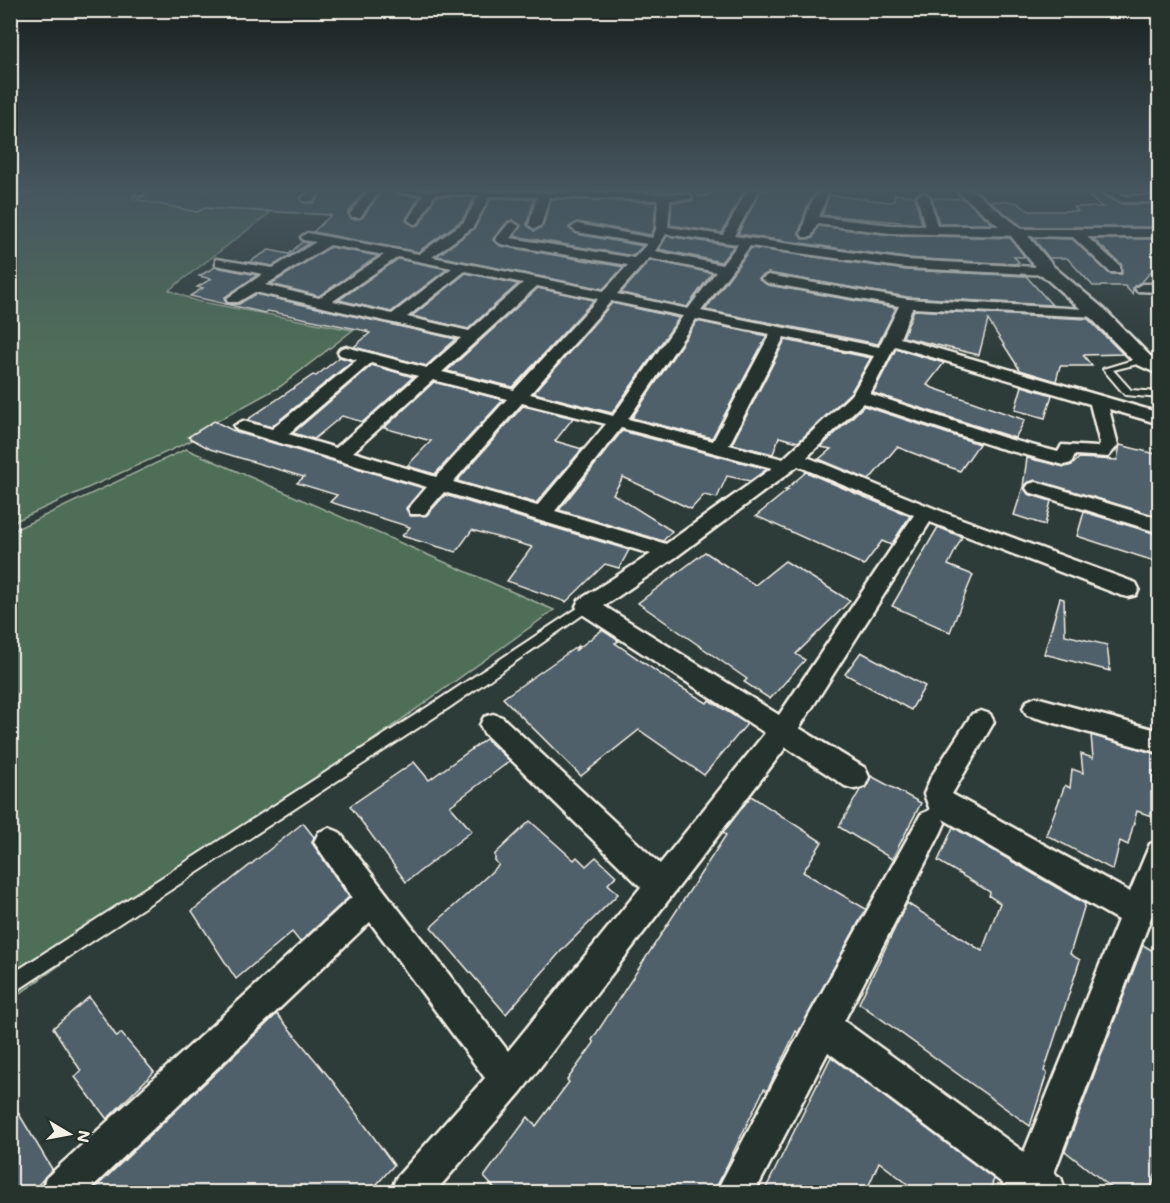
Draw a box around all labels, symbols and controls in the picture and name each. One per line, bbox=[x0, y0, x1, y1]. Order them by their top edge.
north arrow bbox=[39, 1104, 99, 1164]
text: N bbox=[73, 1129, 96, 1145]

